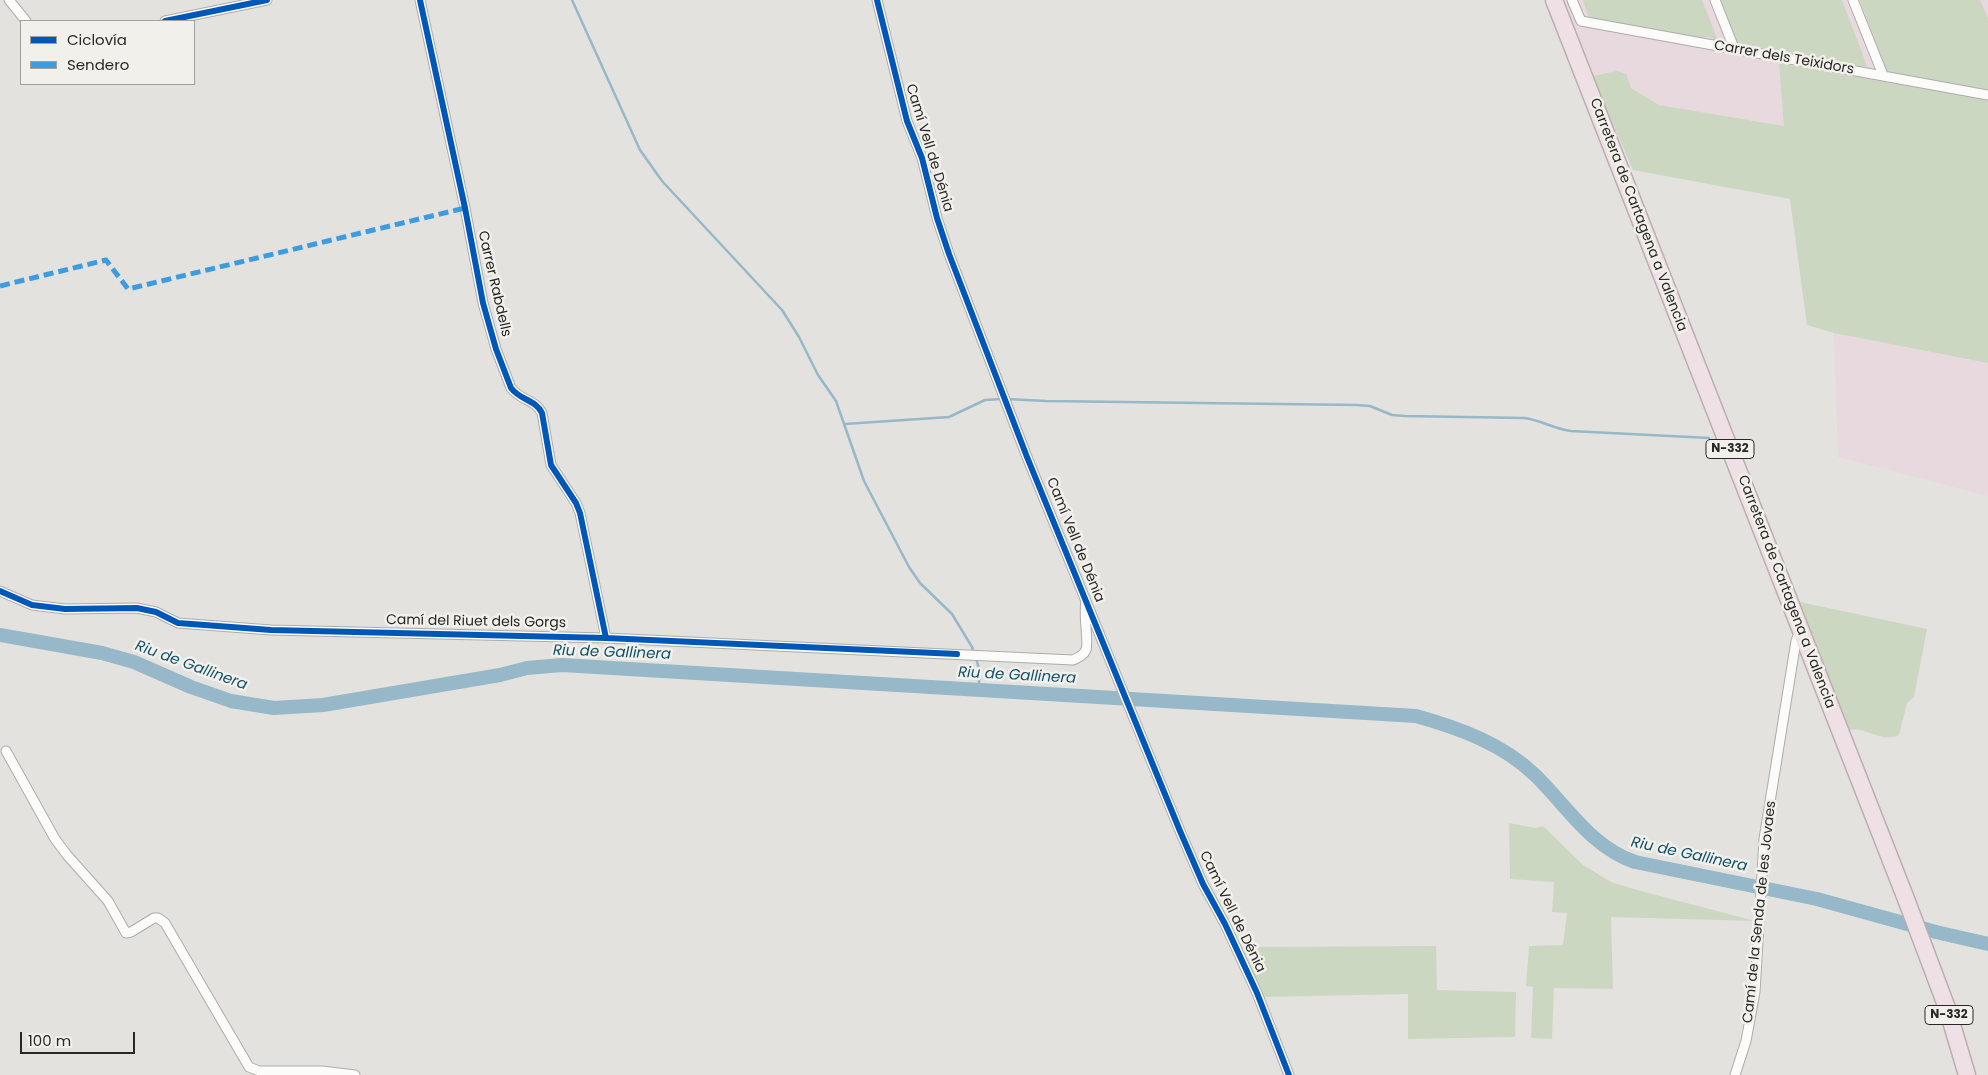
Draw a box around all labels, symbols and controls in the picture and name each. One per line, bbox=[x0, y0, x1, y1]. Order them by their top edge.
legend bbox=[20, 20, 195, 85]
text: Ciclovía bbox=[67, 29, 127, 50]
street label: Carrer dels Teixidors bbox=[1713, 37, 1855, 79]
text: Sendero bbox=[67, 54, 129, 75]
street label: Camí Vell de Dénia bbox=[902, 82, 956, 214]
street label: Carretera de Cartagena a Valencia bbox=[1586, 96, 1690, 334]
street label: Carrer Rabdells bbox=[474, 229, 514, 339]
road number: N-332 bbox=[1706, 439, 1754, 458]
street label: Carretera de Cartagena a Valencia bbox=[1734, 473, 1838, 711]
street label: Camí Vell de Dénia bbox=[1042, 475, 1108, 605]
street label: Camí del Riuet dels Gorgs bbox=[386, 612, 566, 632]
water label: Riu de Gallinera bbox=[132, 637, 250, 695]
water label: Riu de Gallinera bbox=[553, 642, 671, 664]
water label: Riu de Gallinera bbox=[957, 664, 1077, 688]
street label: Camí de la Senda de les Jovaes bbox=[1740, 800, 1780, 1024]
water label: Riu de Gallinera bbox=[1629, 834, 1749, 876]
street label: Camí Vell de Dénia bbox=[1195, 849, 1269, 975]
road number: N-332 bbox=[1925, 1006, 1973, 1024]
scale bar bbox=[22, 1022, 138, 1054]
text: 100 m bbox=[28, 1030, 71, 1051]

